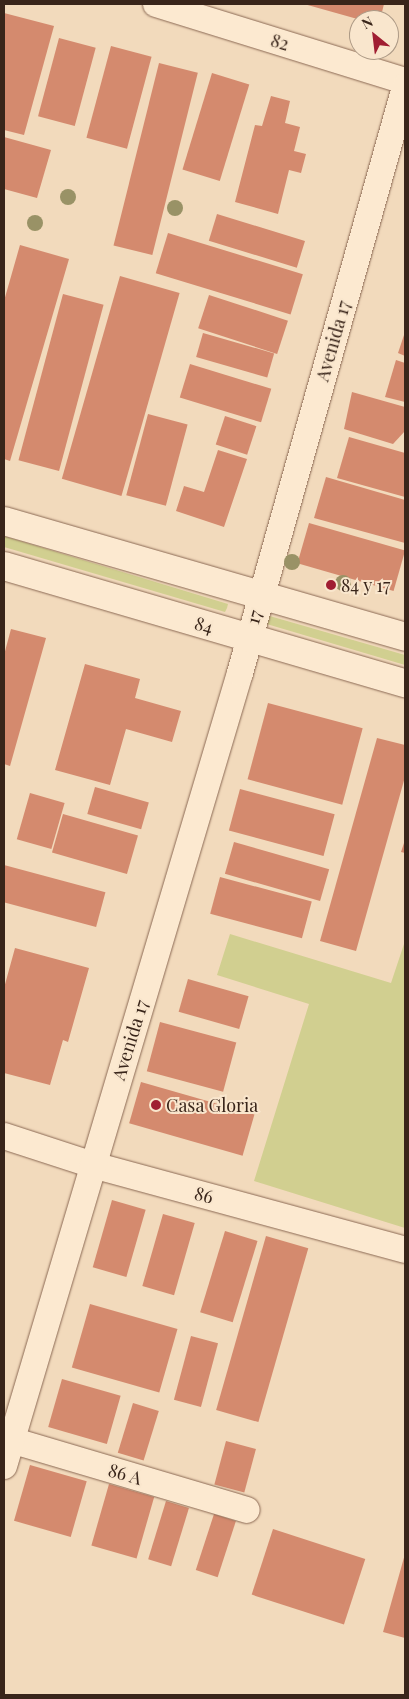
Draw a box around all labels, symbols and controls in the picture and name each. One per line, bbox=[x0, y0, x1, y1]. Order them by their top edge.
north arrow bbox=[349, 10, 399, 60]
text: N bbox=[358, 12, 376, 33]
street label: 82 bbox=[268, 29, 292, 55]
street label: Avenida 17 bbox=[311, 298, 355, 384]
place label: 84 y 17 bbox=[341, 574, 391, 596]
marker: 84 y 17 bbox=[325, 579, 337, 591]
street label: 17 bbox=[242, 607, 266, 627]
street label: 84 bbox=[192, 612, 216, 638]
street label: Avenida 17 bbox=[108, 997, 152, 1083]
place label: Casa Gloria bbox=[166, 1094, 258, 1116]
marker: Casa Gloria bbox=[150, 1099, 162, 1111]
street label: 86 bbox=[192, 1182, 216, 1208]
street label: 86 A bbox=[105, 1459, 145, 1489]

